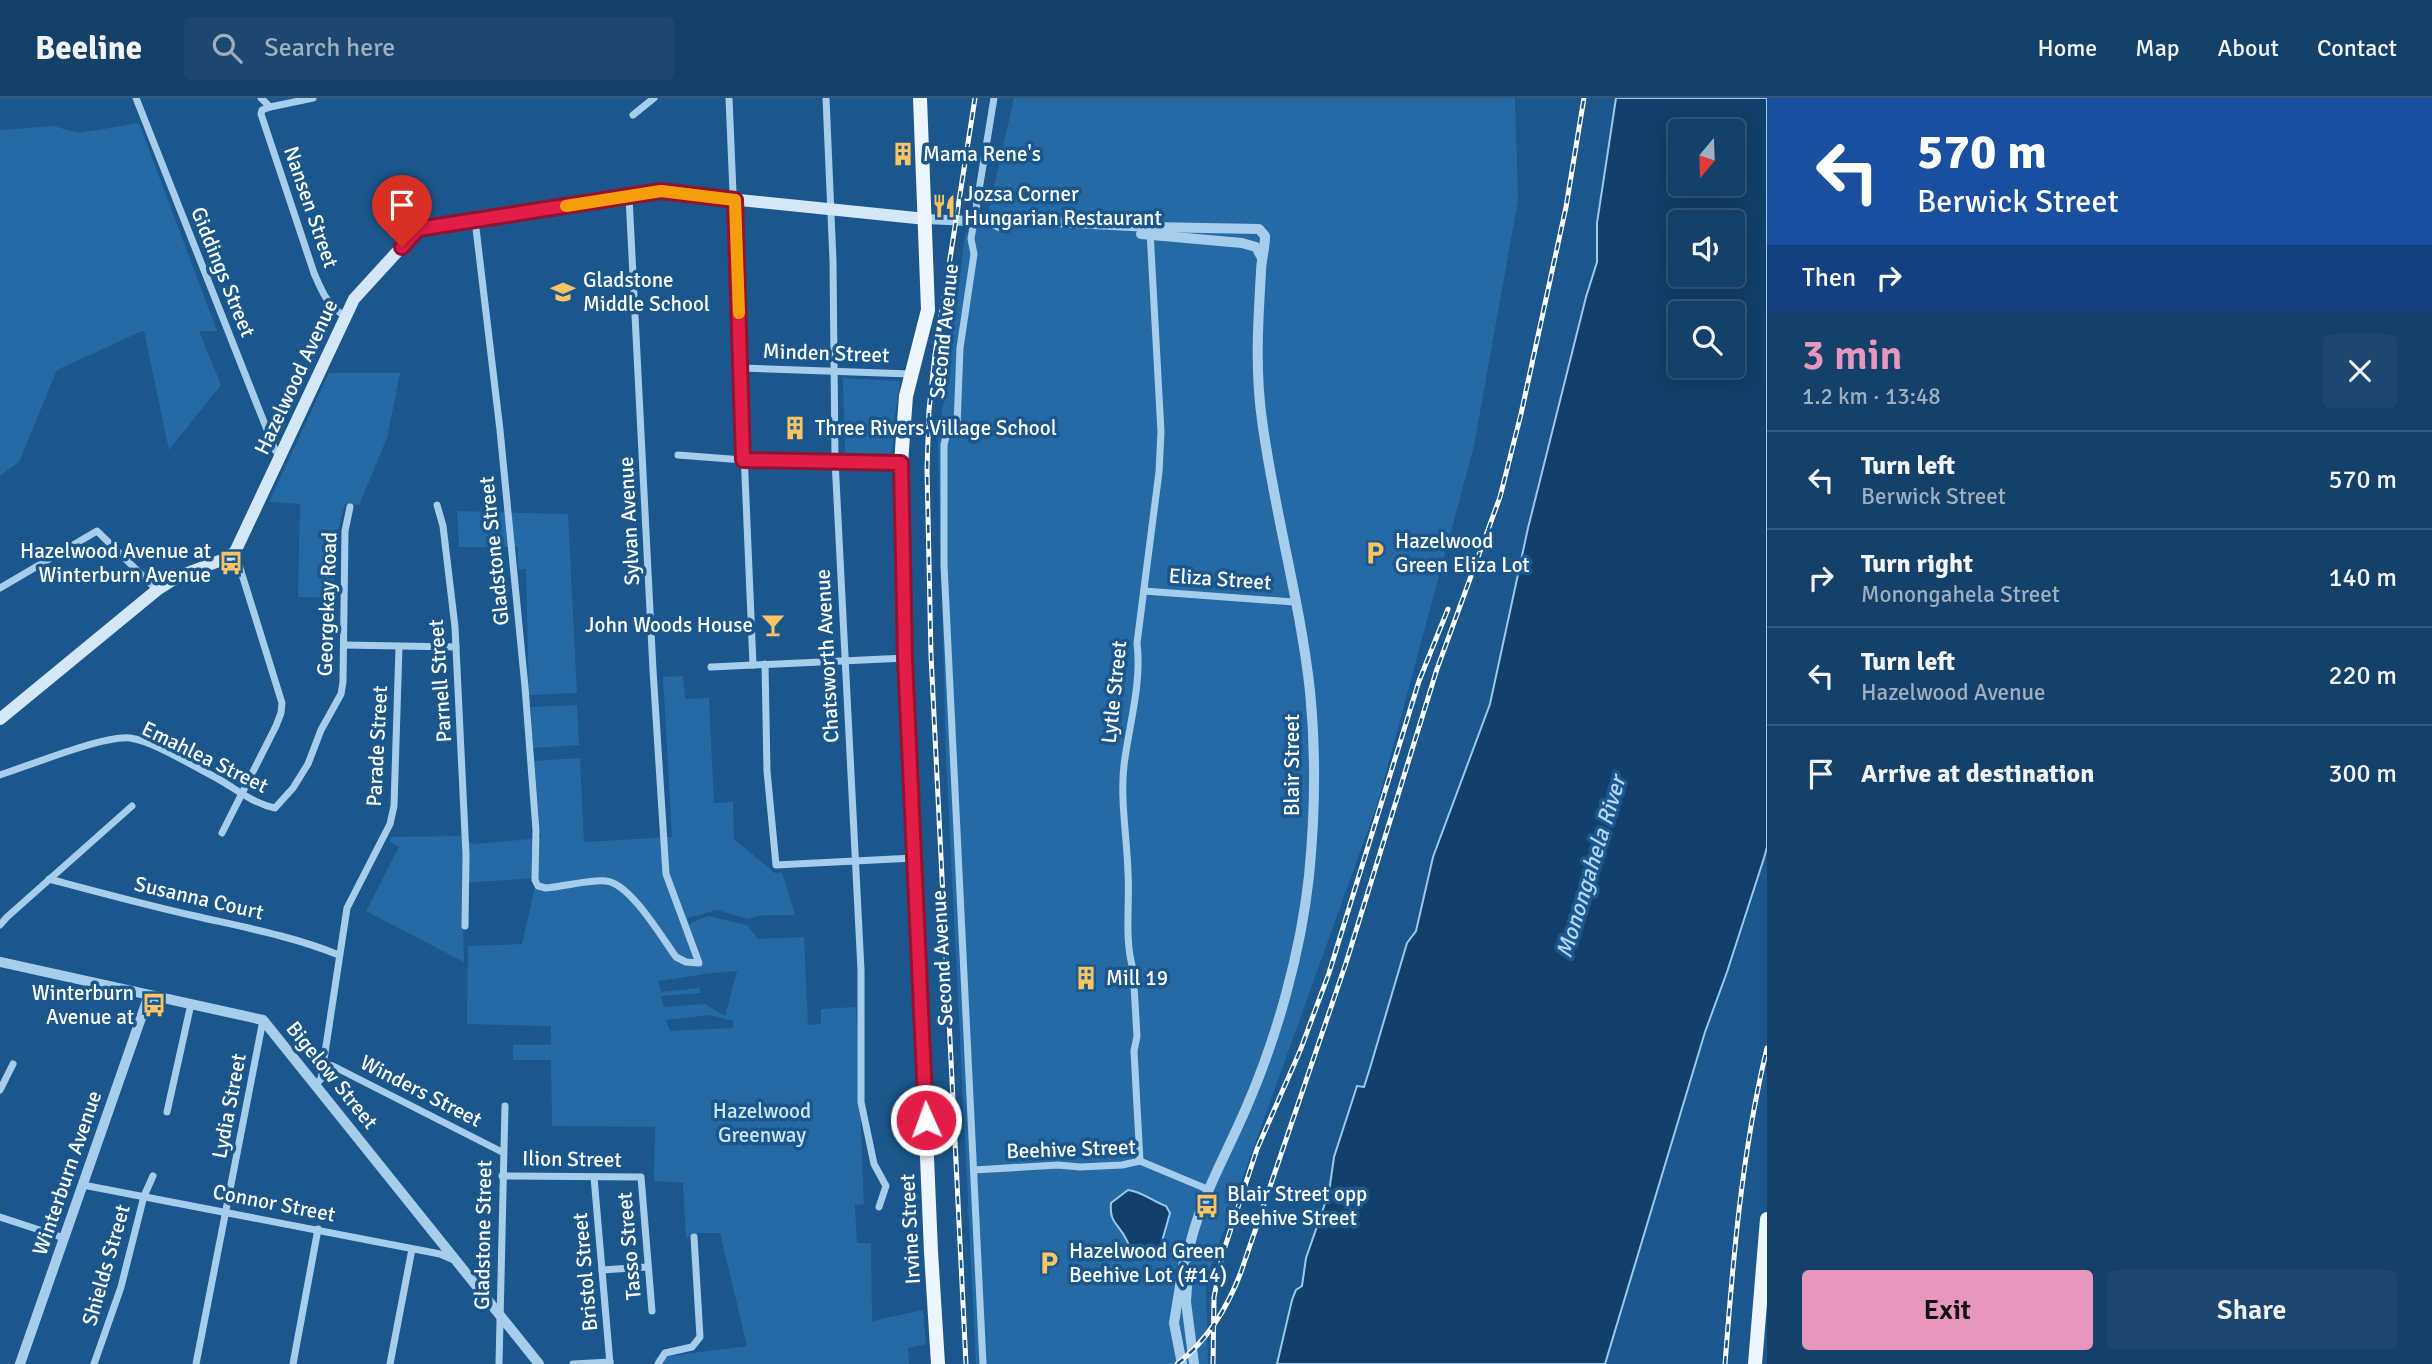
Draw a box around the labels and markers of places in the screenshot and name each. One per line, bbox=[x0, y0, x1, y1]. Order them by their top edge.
building icon: Mama Rene's bbox=[889, 140, 917, 168]
place label: Mama Rene's bbox=[923, 141, 1041, 167]
pin bbox=[372, 175, 432, 247]
place label: Jozsa Corner Hungarian Restaurant bbox=[964, 181, 1162, 231]
restaurant icon: Jozsa Corner Hungarian Restaurant bbox=[930, 192, 958, 220]
place label: Gladstone Middle School bbox=[583, 267, 710, 317]
school or university icon: Gladstone Middle School bbox=[549, 278, 577, 306]
building icon: Three Rivers Village School bbox=[781, 414, 809, 442]
place label: Three Rivers Village School bbox=[815, 415, 1057, 441]
place label: Hazelwood Green Eliza Lot bbox=[1395, 528, 1530, 578]
place label: Hazelwood Avenue at Winterburn Avenue bbox=[20, 538, 211, 588]
parking icon: Hazelwood Green Eliza Lot bbox=[1361, 539, 1389, 567]
bus stop icon: Hazelwood Avenue at Winterburn Avenue bbox=[217, 549, 245, 577]
bar icon: John Woods House bbox=[759, 611, 787, 639]
place label: John Woods House bbox=[585, 612, 753, 638]
building icon: Mill 19 bbox=[1072, 964, 1100, 992]
place label: Mill 19 bbox=[1106, 965, 1168, 991]
place label: Winterburn Avenue at bbox=[32, 980, 134, 1030]
bus stop icon: Winterburn Avenue at bbox=[140, 991, 168, 1019]
place label: Blair Street opp Beehive Street bbox=[1227, 1181, 1367, 1231]
bus stop icon: Blair Street opp Beehive Street bbox=[1193, 1192, 1221, 1220]
place label: Hazelwood Green Beehive Lot (#14) bbox=[1069, 1238, 1227, 1288]
parking icon: Hazelwood Green Beehive Lot (#14) bbox=[1035, 1249, 1063, 1277]

